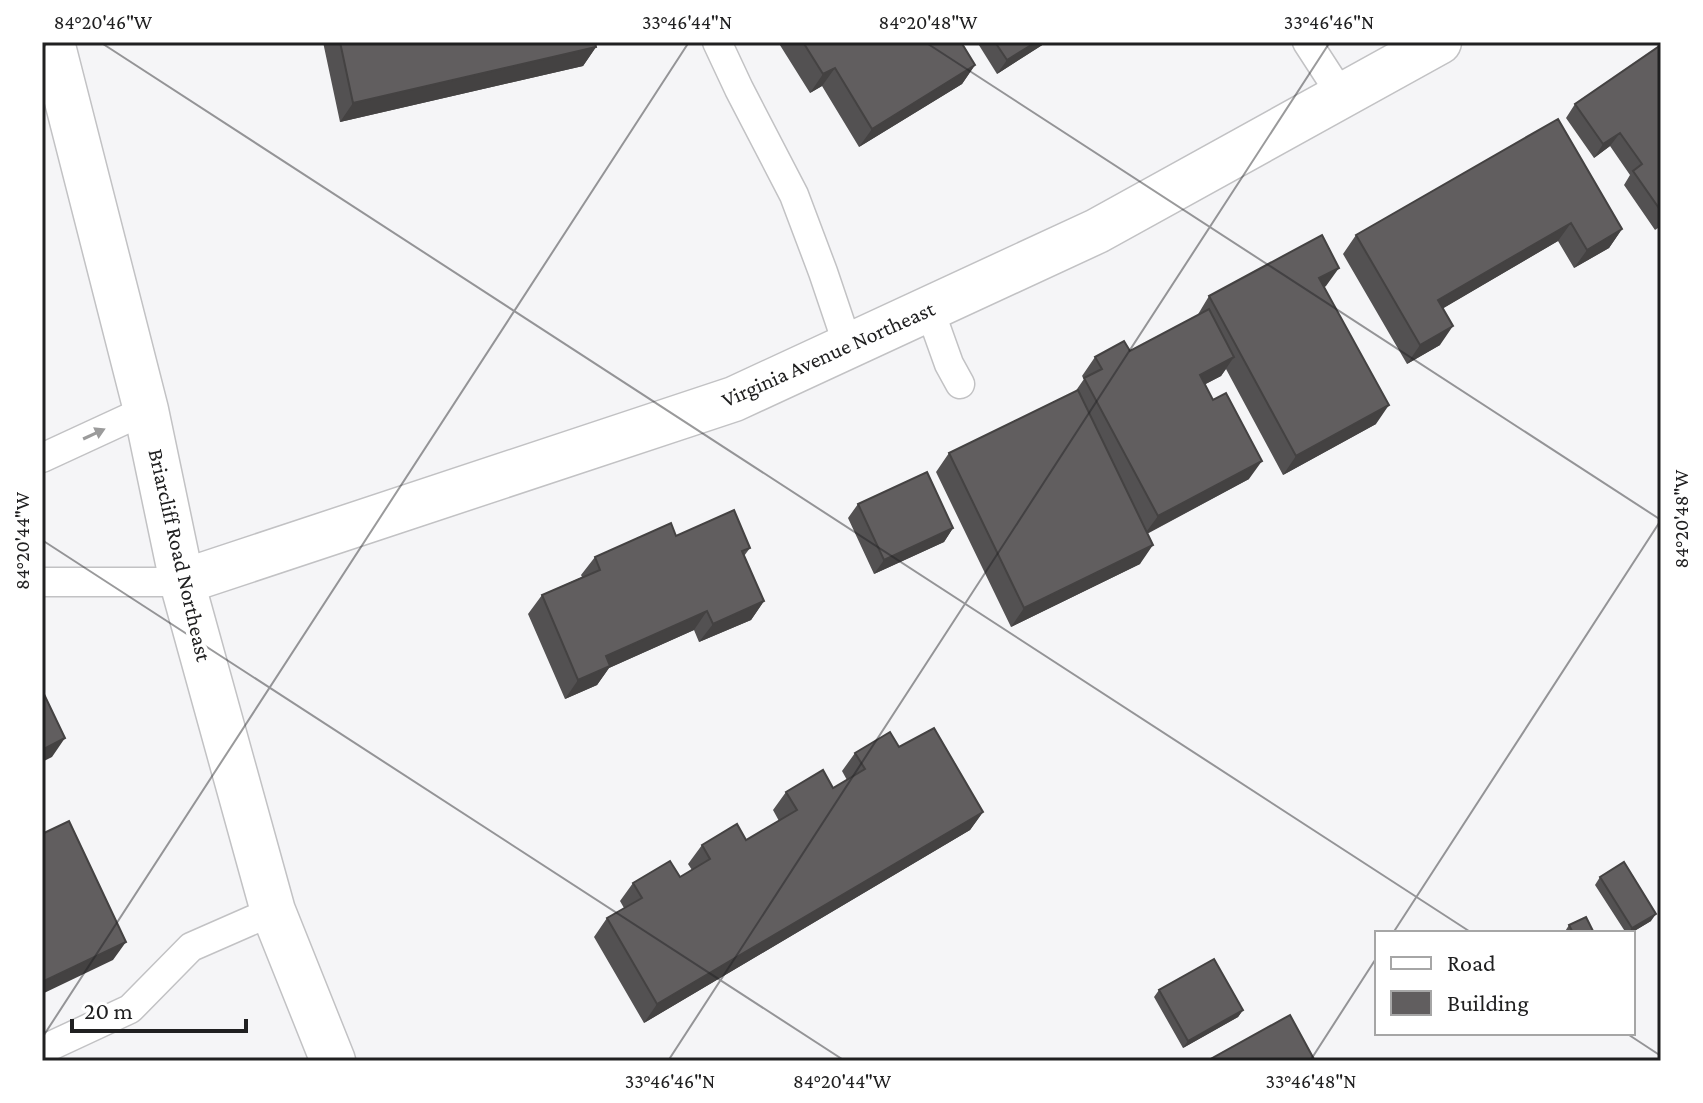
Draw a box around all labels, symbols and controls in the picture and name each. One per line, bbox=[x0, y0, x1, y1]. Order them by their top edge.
text: 84°20'46"W bbox=[54, 11, 153, 33]
text: 33°46'44"N bbox=[642, 11, 732, 33]
text: 84°20'48"W bbox=[878, 11, 978, 33]
text: 33°46'46"N bbox=[1284, 11, 1374, 33]
street label: Virginia Avenue Northeast bbox=[718, 295, 939, 412]
one-way arrow bbox=[82, 427, 106, 441]
street label: Briarcliff Road Northeast bbox=[143, 446, 217, 664]
text: 84°20'48"W bbox=[1670, 469, 1692, 569]
text: 84°20'44"W bbox=[11, 491, 33, 590]
legend bbox=[1375, 931, 1635, 1035]
text: Road bbox=[1447, 949, 1496, 976]
scale bar bbox=[72, 983, 246, 1033]
text: Building bbox=[1447, 989, 1529, 1016]
text: 20 m bbox=[84, 997, 133, 1024]
text: 33°46'46"N bbox=[625, 1070, 715, 1092]
text: 84°20'44"W bbox=[793, 1070, 892, 1092]
text: 33°46'48"N bbox=[1266, 1070, 1356, 1092]

